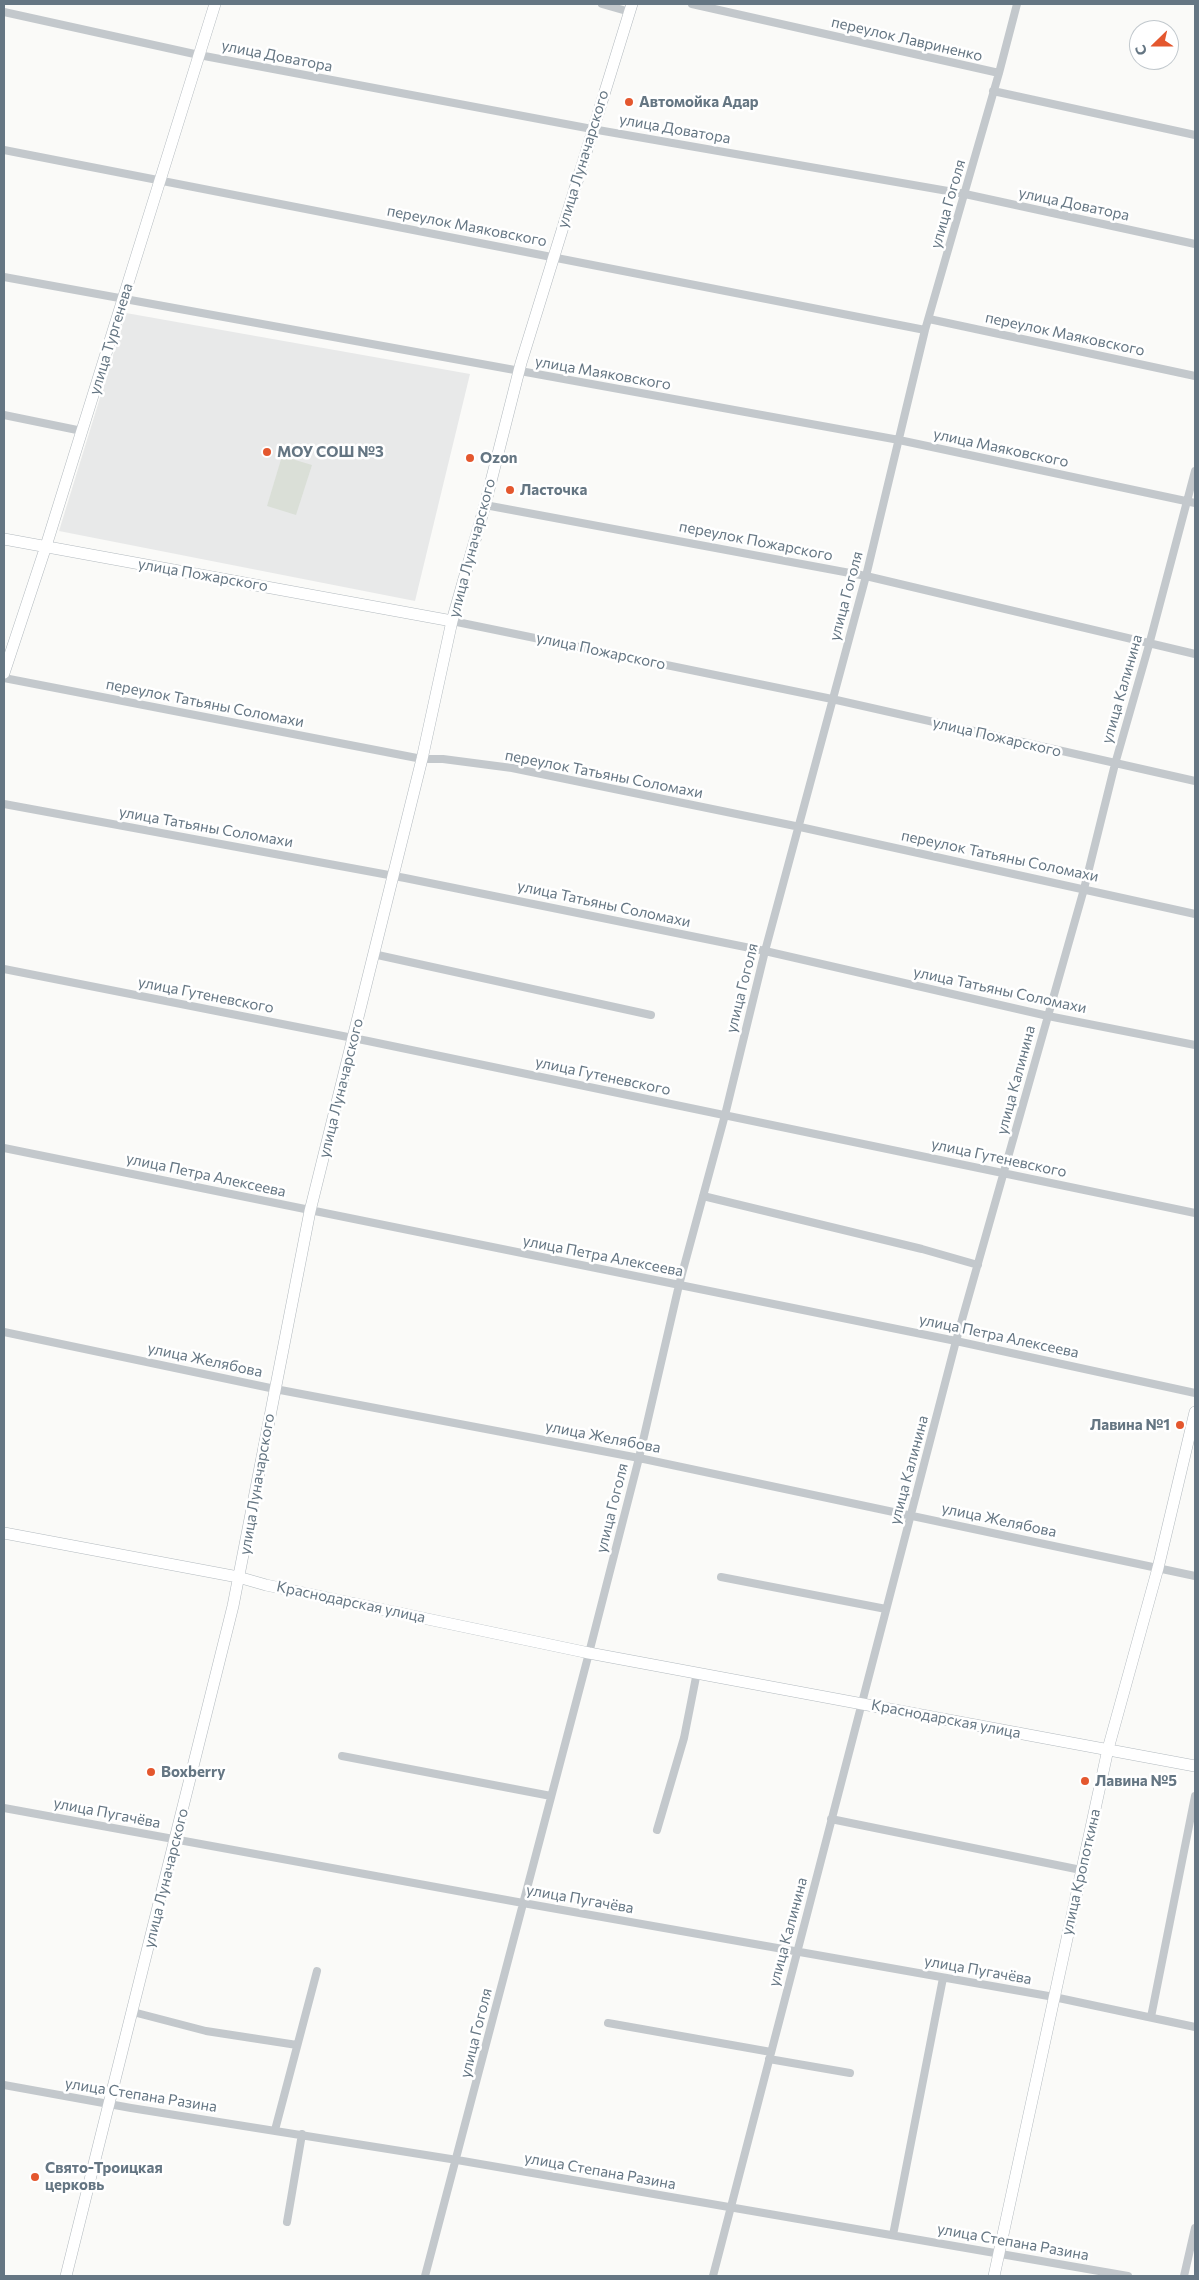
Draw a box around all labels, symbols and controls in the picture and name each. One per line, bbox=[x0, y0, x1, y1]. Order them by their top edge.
street label: переулок Лавриненко bbox=[830, 13, 984, 65]
north arrow bbox=[1129, 20, 1179, 70]
street label: улица Доватора bbox=[220, 36, 334, 76]
text: С bbox=[1131, 43, 1150, 58]
street label: улица Луначарского bbox=[553, 88, 613, 230]
place label: Автомойка Адар bbox=[639, 93, 759, 111]
marker: Автомойка Адар bbox=[623, 96, 635, 108]
street label: улица Доватора bbox=[618, 110, 732, 148]
street label: улица Гоголя bbox=[927, 157, 969, 251]
street label: улица Доватора bbox=[1017, 183, 1131, 225]
street label: переулок Маяковского bbox=[385, 202, 549, 250]
street label: улица Тургенева bbox=[85, 281, 137, 397]
street label: переулок Маяковского bbox=[984, 308, 1146, 360]
street label: улица Маяковского bbox=[534, 352, 672, 394]
street label: улица Маяковского bbox=[932, 425, 1070, 471]
place label: МОУ СОШ №3 bbox=[277, 443, 384, 461]
marker: МОУ СОШ №3 bbox=[261, 446, 273, 458]
place label: Ozon bbox=[480, 449, 518, 467]
marker: Ozon bbox=[464, 452, 476, 464]
street label: улица Луначарского bbox=[445, 476, 499, 620]
place label: Ласточка bbox=[520, 481, 587, 499]
marker: Ласточка bbox=[504, 484, 516, 496]
street label: переулок Пожарского bbox=[677, 517, 835, 565]
street label: улица Гоголя bbox=[825, 549, 867, 643]
street label: улица Пожарского bbox=[137, 555, 269, 595]
street label: улица Пожарского bbox=[535, 629, 667, 673]
street label: улица Калинина bbox=[1098, 632, 1146, 746]
street label: переулок Татьяны Соломахи bbox=[104, 675, 306, 731]
street label: улица Пожарского bbox=[931, 713, 1063, 761]
street label: переулок Татьяны Соломахи bbox=[503, 746, 705, 802]
street label: улица Татьяны Соломахи bbox=[117, 803, 295, 851]
street label: переулок Татьяны Соломахи bbox=[900, 826, 1100, 886]
street label: улица Татьяны Соломахи bbox=[516, 877, 692, 931]
street label: улица Гоголя bbox=[722, 941, 762, 1035]
street label: улица Татьяны Соломахи bbox=[912, 963, 1088, 1017]
street label: улица Гутеневского bbox=[137, 973, 275, 1017]
street label: улица Луначарского bbox=[315, 1016, 367, 1160]
street label: улица Калинина bbox=[993, 1023, 1039, 1137]
street label: улица Гутеневского bbox=[534, 1053, 672, 1099]
street label: улица Гутеневского bbox=[930, 1135, 1068, 1181]
street label: улица Петра Алексеева bbox=[124, 1149, 288, 1201]
street label: улица Петра Алексеева bbox=[521, 1232, 685, 1280]
street label: улица Петра Алексеева bbox=[917, 1310, 1081, 1362]
street label: улица Желябова bbox=[146, 1339, 264, 1381]
street label: улица Луначарского bbox=[236, 1412, 278, 1556]
street label: улица Калинина bbox=[886, 1413, 932, 1527]
place label: Лавина №1 bbox=[1090, 1416, 1170, 1434]
street label: улица Желябова bbox=[544, 1417, 662, 1457]
marker: Лавина №1 bbox=[1174, 1419, 1186, 1431]
street label: улица Гоголя bbox=[592, 1461, 632, 1555]
street label: улица Желябова bbox=[940, 1499, 1058, 1541]
street label: Краснодарская улица bbox=[275, 1577, 427, 1627]
street label: Краснодарская улица bbox=[870, 1696, 1022, 1742]
place label: Boxberry bbox=[161, 1763, 225, 1781]
marker: Boxberry bbox=[145, 1766, 157, 1778]
place label: Лавина №5 bbox=[1095, 1772, 1177, 1790]
marker: Лавина №5 bbox=[1079, 1775, 1091, 1787]
street label: улица Пугачёва bbox=[52, 1794, 162, 1832]
street label: улица Луначарского bbox=[140, 1806, 192, 1950]
street label: улица Кропоткина bbox=[1058, 1807, 1104, 1937]
street label: улица Калинина bbox=[765, 1875, 811, 1989]
street label: улица Пугачёва bbox=[525, 1881, 635, 1917]
street label: улица Пугачёва bbox=[923, 1952, 1033, 1988]
street label: улица Гоголя bbox=[456, 1986, 496, 2080]
street label: улица Степана Разина bbox=[64, 2074, 218, 2116]
street label: улица Степана Разина bbox=[523, 2149, 677, 2193]
place label: Свято-Троицкая церковь bbox=[45, 2159, 163, 2194]
marker: Свято-Троицкая церковь bbox=[29, 2171, 41, 2183]
street label: улица Степана Разина bbox=[936, 2220, 1090, 2264]

